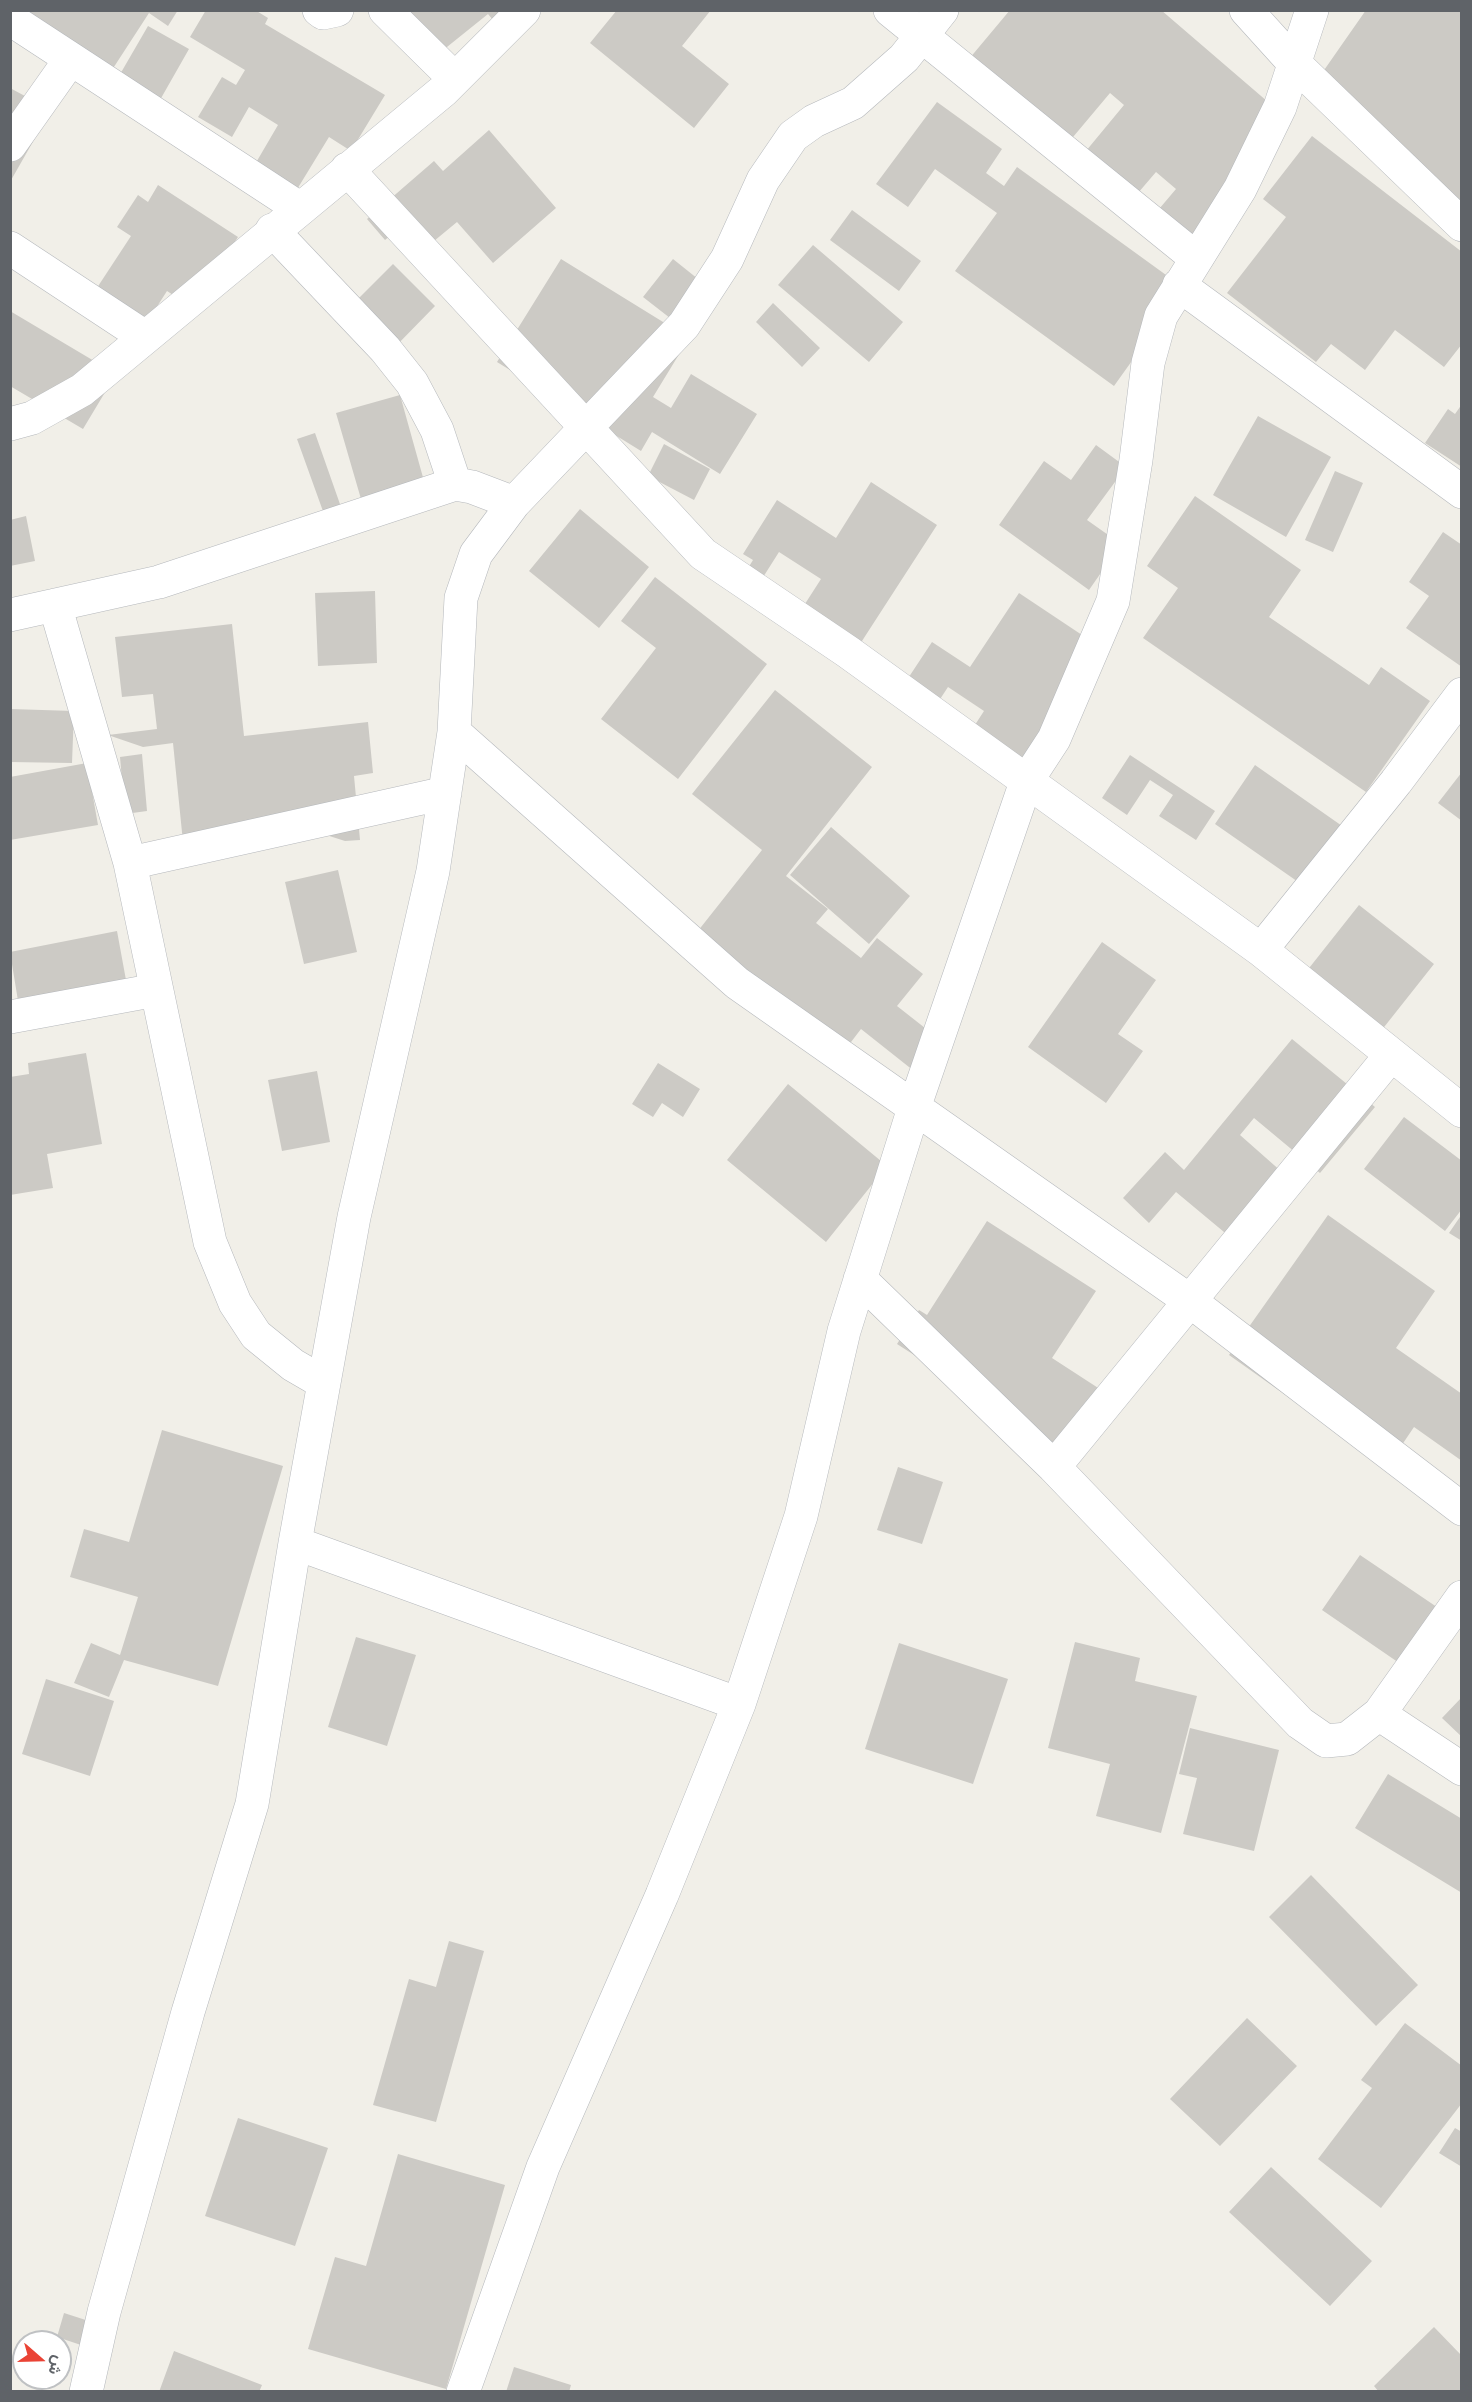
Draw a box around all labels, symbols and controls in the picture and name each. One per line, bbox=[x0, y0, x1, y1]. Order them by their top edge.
north arrow bbox=[12, 2330, 72, 2390]
text: ش bbox=[44, 2353, 70, 2378]

